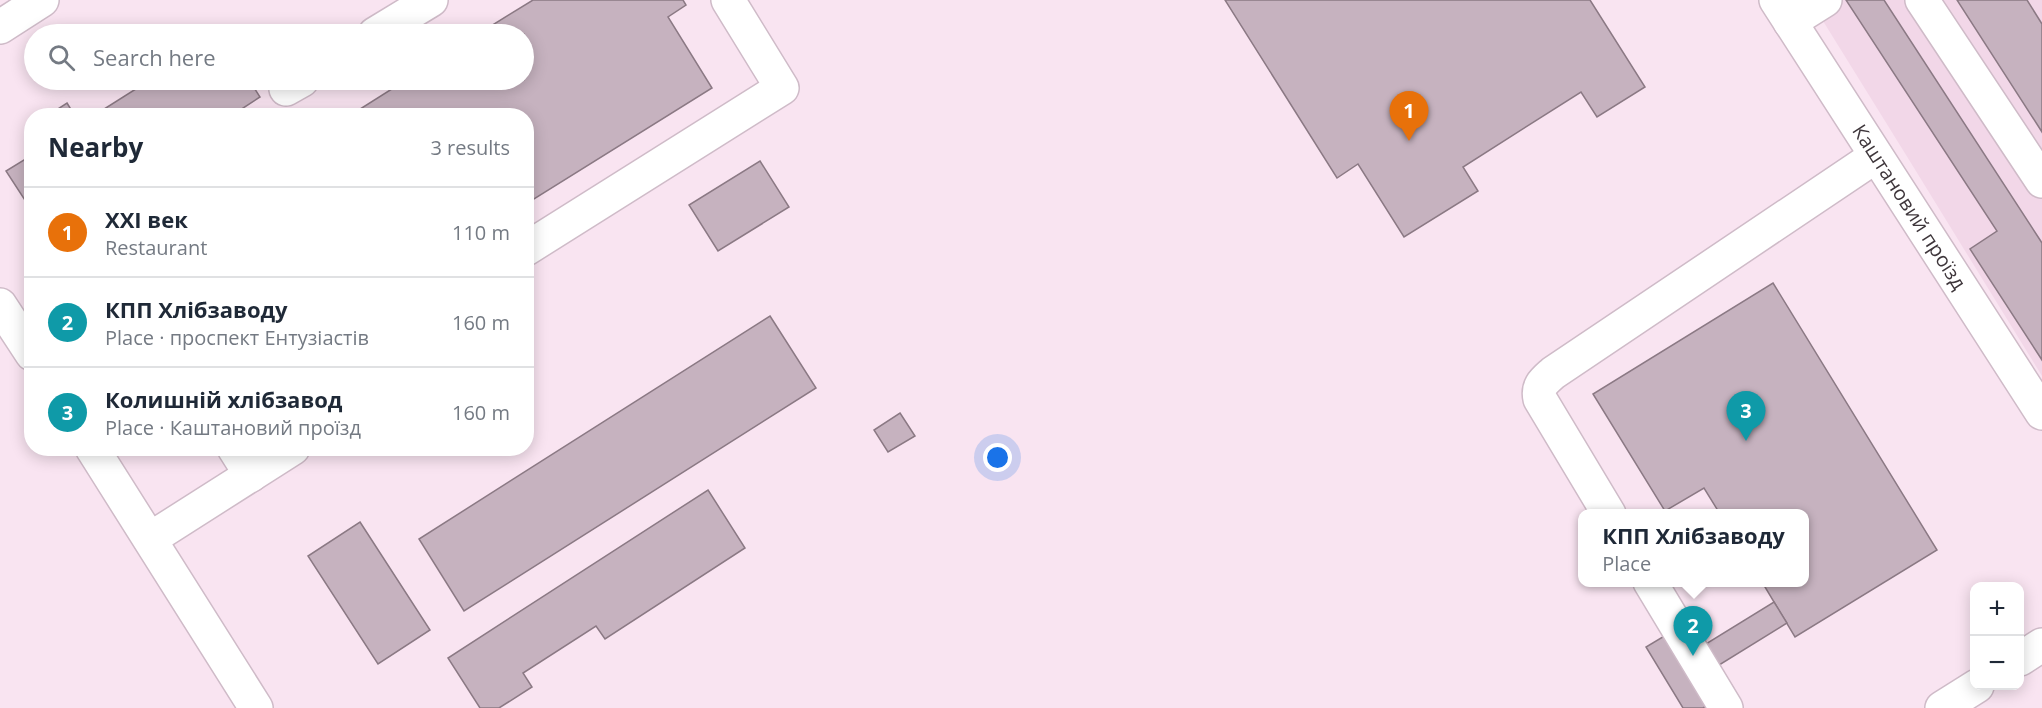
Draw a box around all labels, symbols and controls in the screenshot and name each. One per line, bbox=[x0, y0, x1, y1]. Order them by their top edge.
search box bbox=[24, 24, 534, 90]
icon: search bbox=[45, 41, 78, 74]
text: Search here bbox=[93, 42, 216, 72]
pin: 1 bbox=[1390, 92, 1428, 141]
street label: Каштановий проїзд bbox=[1846, 119, 1973, 295]
text: Nearby bbox=[48, 129, 143, 165]
text: 3 results bbox=[430, 134, 510, 161]
text: XXI век bbox=[105, 204, 188, 234]
text: 1 bbox=[62, 219, 73, 246]
text: 110 m bbox=[452, 219, 510, 246]
text: Restaurant bbox=[105, 234, 207, 261]
text: КПП Хлібзаводу bbox=[105, 294, 288, 324]
text: 2 bbox=[62, 309, 73, 336]
text: 160 m bbox=[452, 309, 510, 336]
text: Place · проспект Ентузіастів bbox=[105, 324, 369, 351]
text: Колишній хлібзавод bbox=[105, 384, 342, 414]
pin: 3 bbox=[1726, 392, 1766, 441]
text: 3 bbox=[62, 399, 73, 426]
text: 160 m bbox=[452, 399, 510, 426]
text: Place · Каштановий проїзд bbox=[105, 414, 361, 441]
your location bbox=[983, 443, 1012, 472]
popup bbox=[1578, 509, 1809, 587]
text: КПП Хлібзаводу bbox=[1602, 520, 1785, 550]
text: Place bbox=[1602, 550, 1651, 577]
map controls bbox=[1970, 582, 2024, 690]
button: + bbox=[1970, 582, 2024, 636]
pin: 2 bbox=[1674, 606, 1712, 656]
button: − bbox=[1970, 636, 2024, 690]

